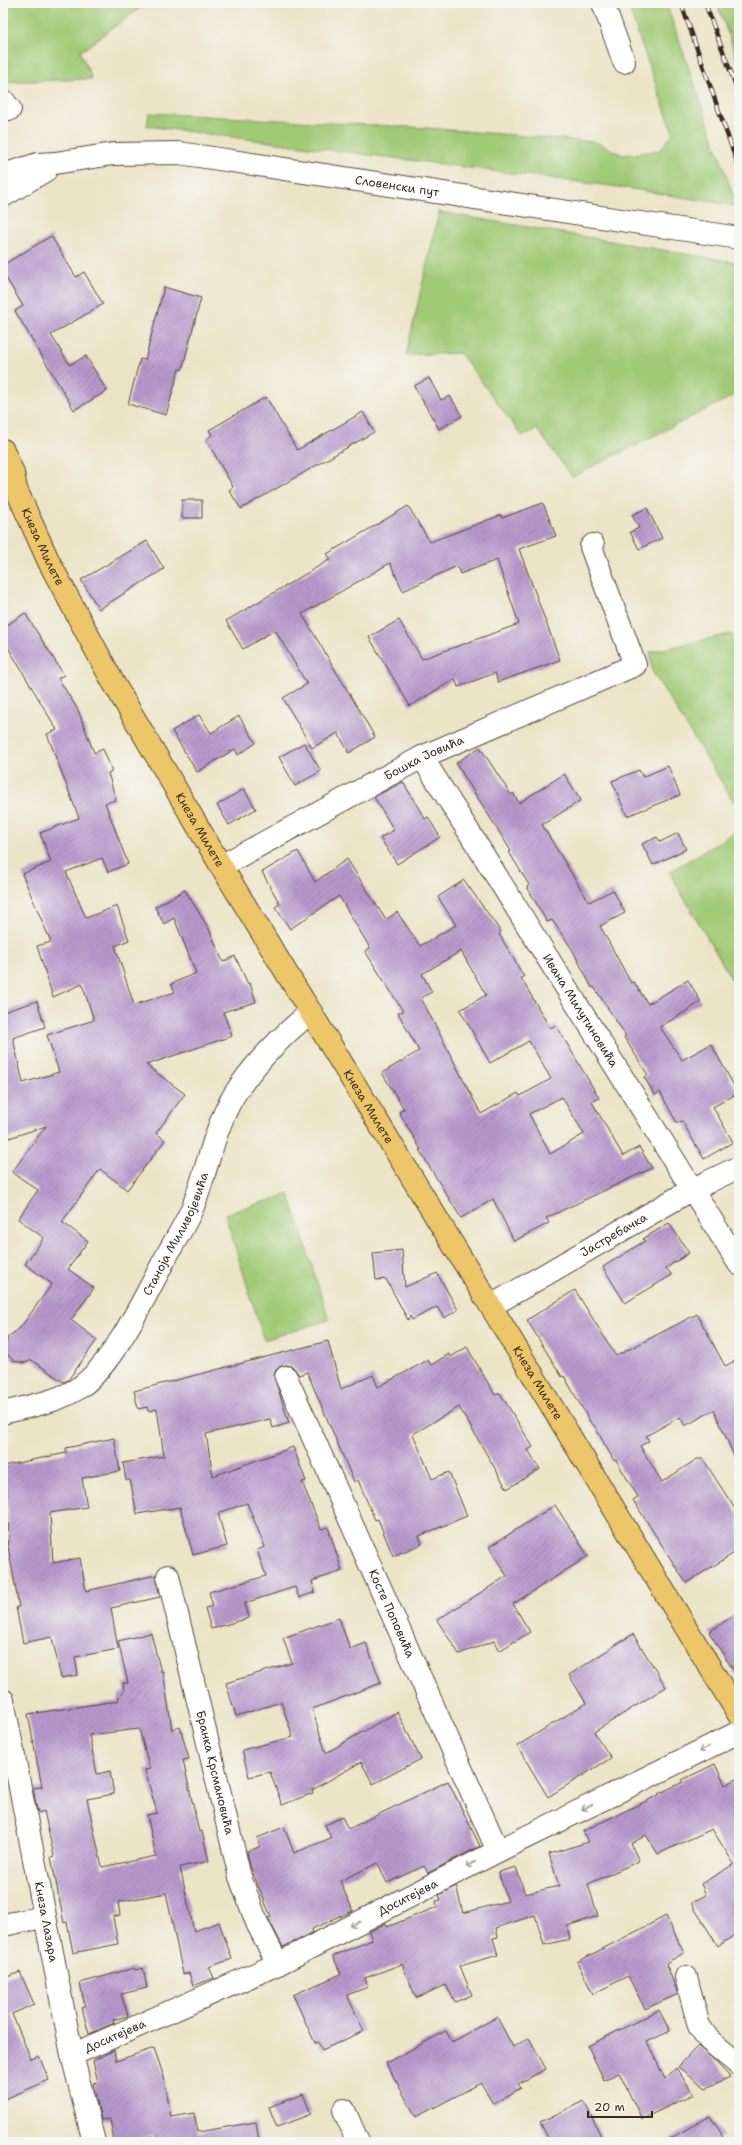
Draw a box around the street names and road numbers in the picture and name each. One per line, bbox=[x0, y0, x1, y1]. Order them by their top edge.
street label: Словенски пут bbox=[354, 172, 441, 201]
street label: Кнеза Милете bbox=[18, 505, 68, 588]
street label: Бошка Јовића bbox=[381, 732, 467, 784]
street label: Кнеза Милете bbox=[172, 790, 228, 870]
street label: Ивана Милутиновића bbox=[539, 951, 622, 1071]
street label: Кнеза Милете bbox=[340, 1067, 397, 1147]
street label: Станоја Миливојевића bbox=[139, 1170, 212, 1298]
street label: Јастребачка bbox=[578, 1209, 651, 1260]
street label: Кнеза Милете bbox=[509, 1343, 566, 1423]
street label: Косте Поповића bbox=[365, 1567, 419, 1661]
street label: Бранка Крсмановића bbox=[192, 1709, 238, 1837]
street label: Доситејева bbox=[375, 1875, 441, 1919]
street label: Кнеза Лазара bbox=[30, 1880, 62, 1964]
street label: Доситејева bbox=[82, 2015, 149, 2057]

